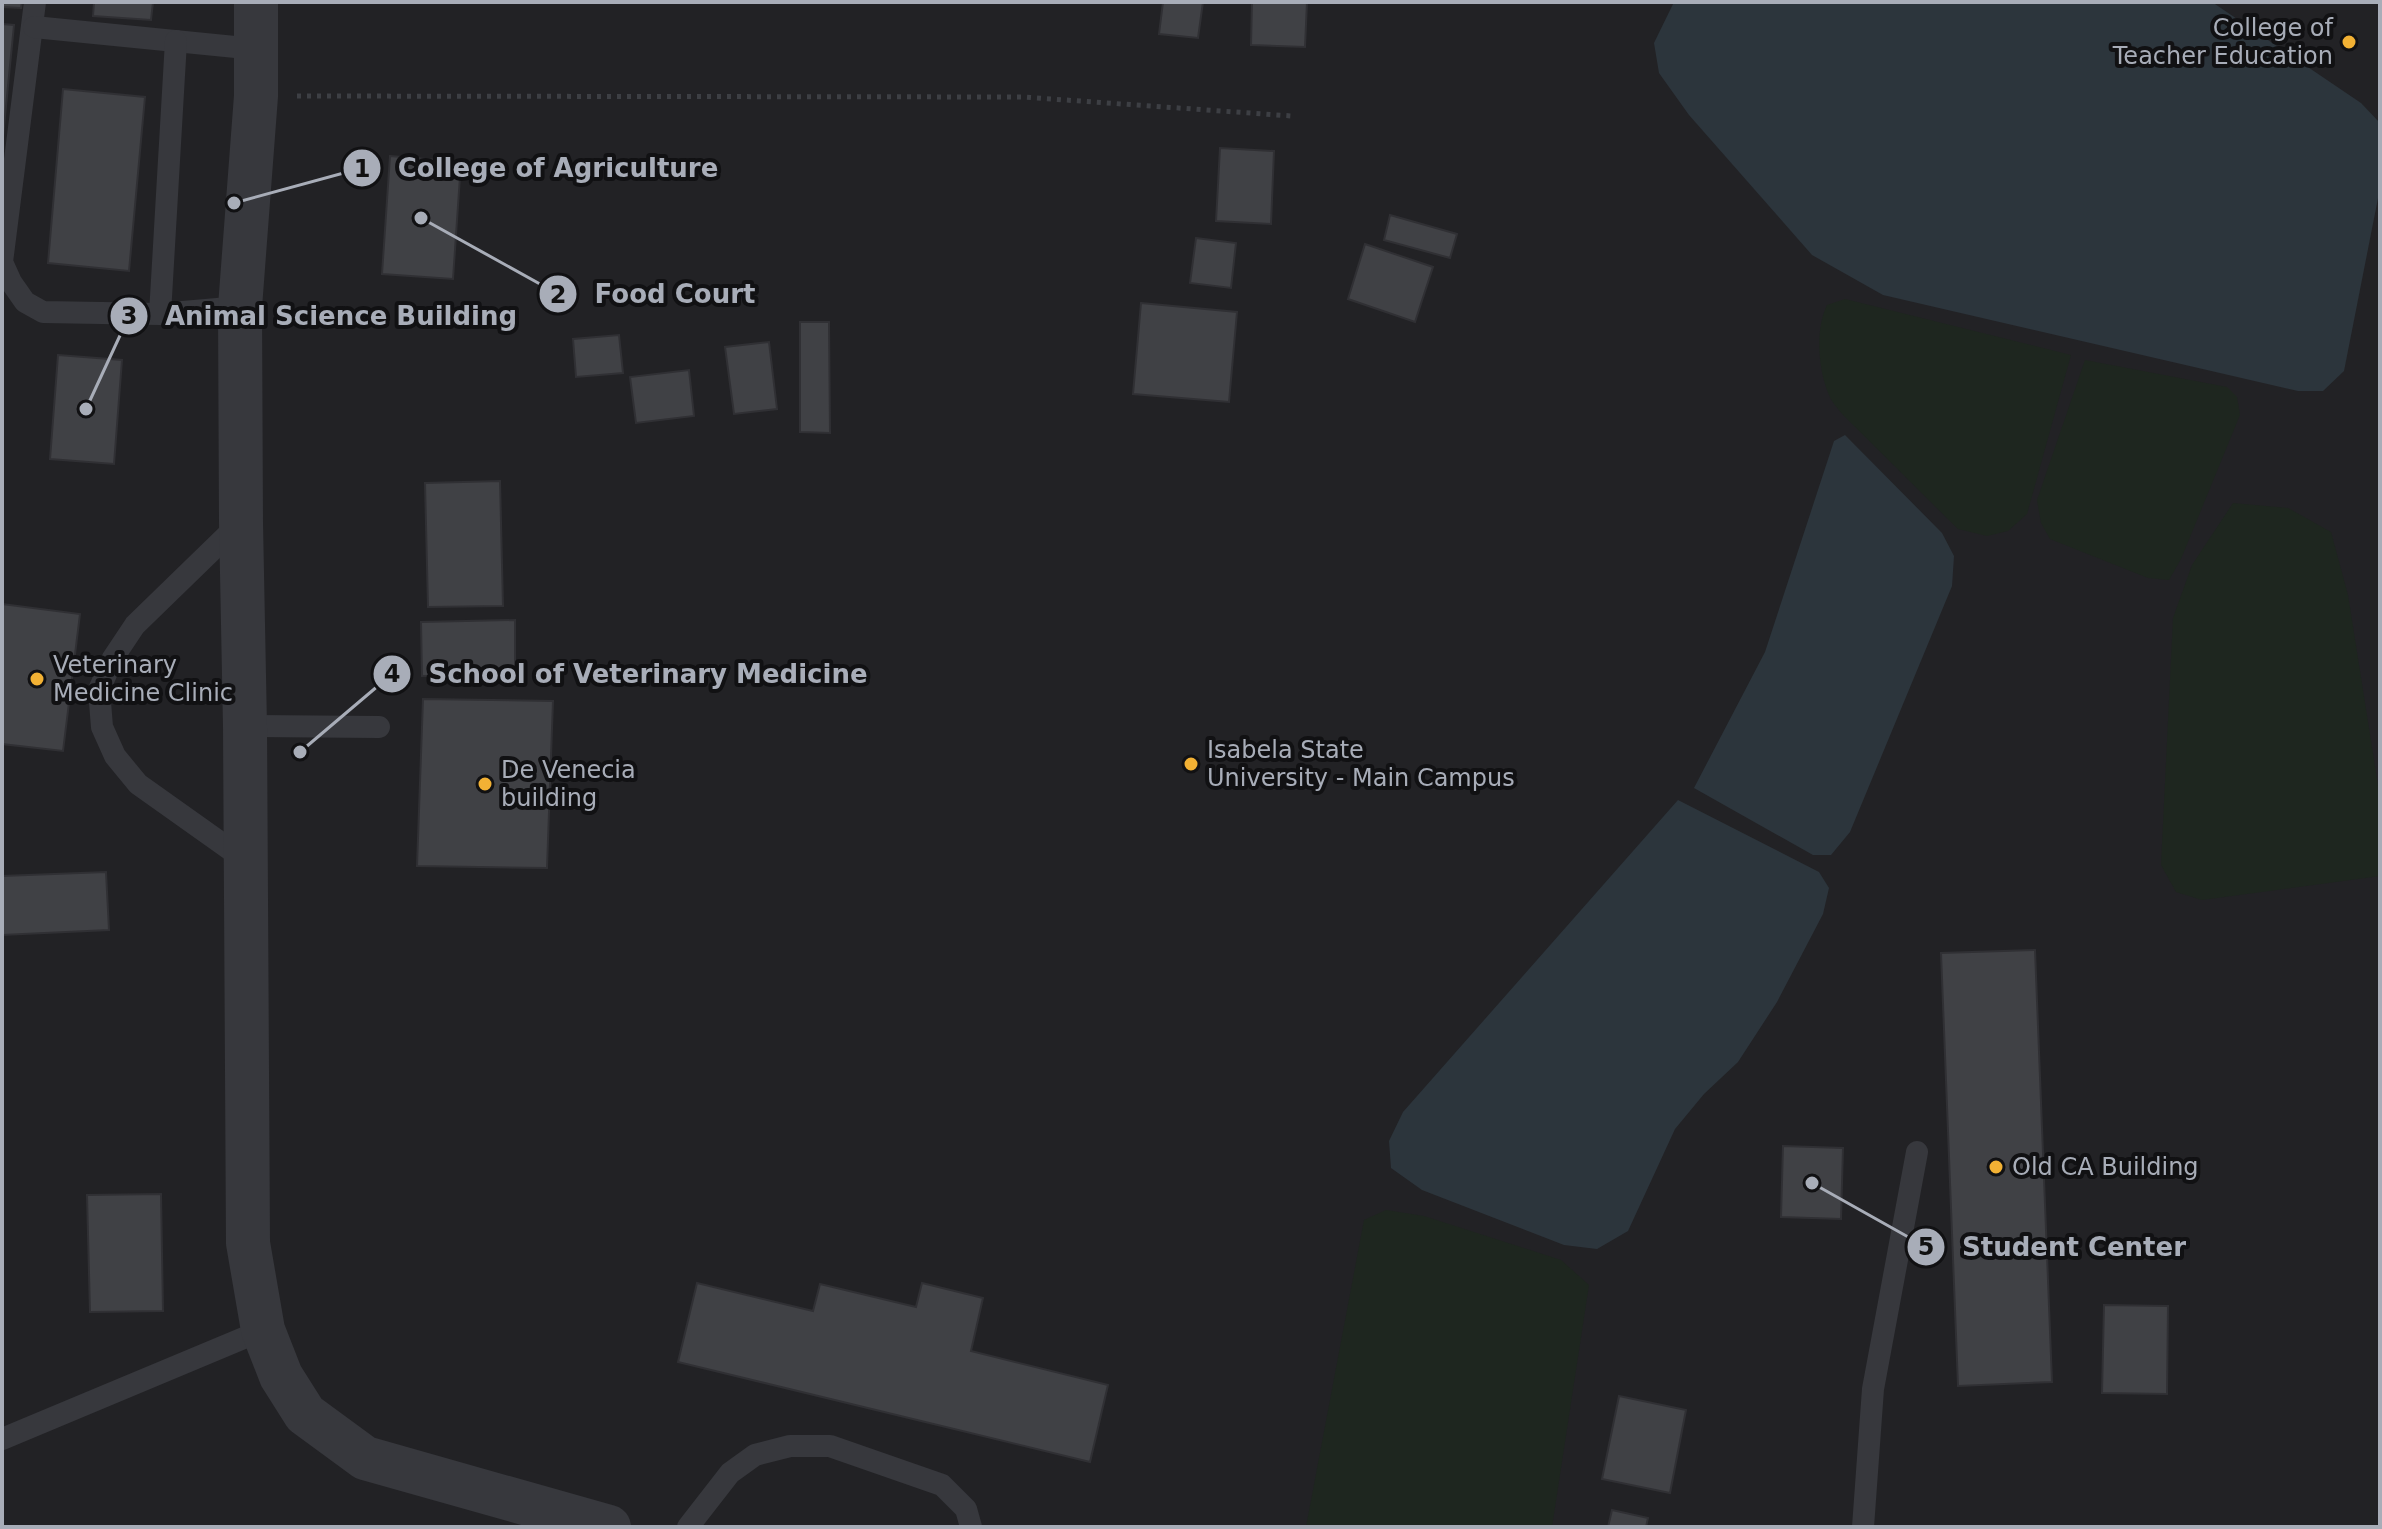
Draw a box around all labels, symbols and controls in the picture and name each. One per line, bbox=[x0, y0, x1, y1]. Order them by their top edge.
place label: College of Teacher Education bbox=[2112, 14, 2334, 70]
marker: College of Teacher Education bbox=[2340, 33, 2358, 51]
callout: College of Agriculture bbox=[342, 143, 735, 193]
text: College of Agriculture bbox=[398, 153, 718, 183]
text: 1 bbox=[354, 155, 370, 183]
callout: Food Court bbox=[538, 269, 771, 319]
text: Food Court bbox=[595, 279, 755, 309]
text: 2 bbox=[550, 281, 566, 309]
callout: Animal Science Building bbox=[109, 291, 533, 341]
text: Animal Science Building bbox=[165, 301, 517, 331]
text: 3 bbox=[121, 302, 137, 330]
callout: School of Veterinary Medicine bbox=[372, 649, 883, 699]
place label: Veterinary Medicine Clinic bbox=[53, 651, 233, 707]
text: School of Veterinary Medicine bbox=[428, 659, 868, 689]
text: 4 bbox=[384, 660, 400, 688]
marker: Veterinary Medicine Clinic bbox=[28, 670, 46, 688]
place label: Isabela State University - Main Campus bbox=[1207, 736, 1515, 792]
marker: Isabela State University - Main Campus bbox=[1182, 755, 1200, 773]
place label: De Venecia building bbox=[501, 756, 636, 812]
marker: De Venecia building bbox=[476, 775, 494, 793]
place label: Old CA Building bbox=[2012, 1153, 2199, 1181]
marker: Old CA Building bbox=[1987, 1158, 2005, 1176]
callout: Student Center bbox=[1906, 1222, 2202, 1272]
text: Student Center bbox=[1962, 1232, 2186, 1262]
text: 5 bbox=[1918, 1233, 1934, 1261]

